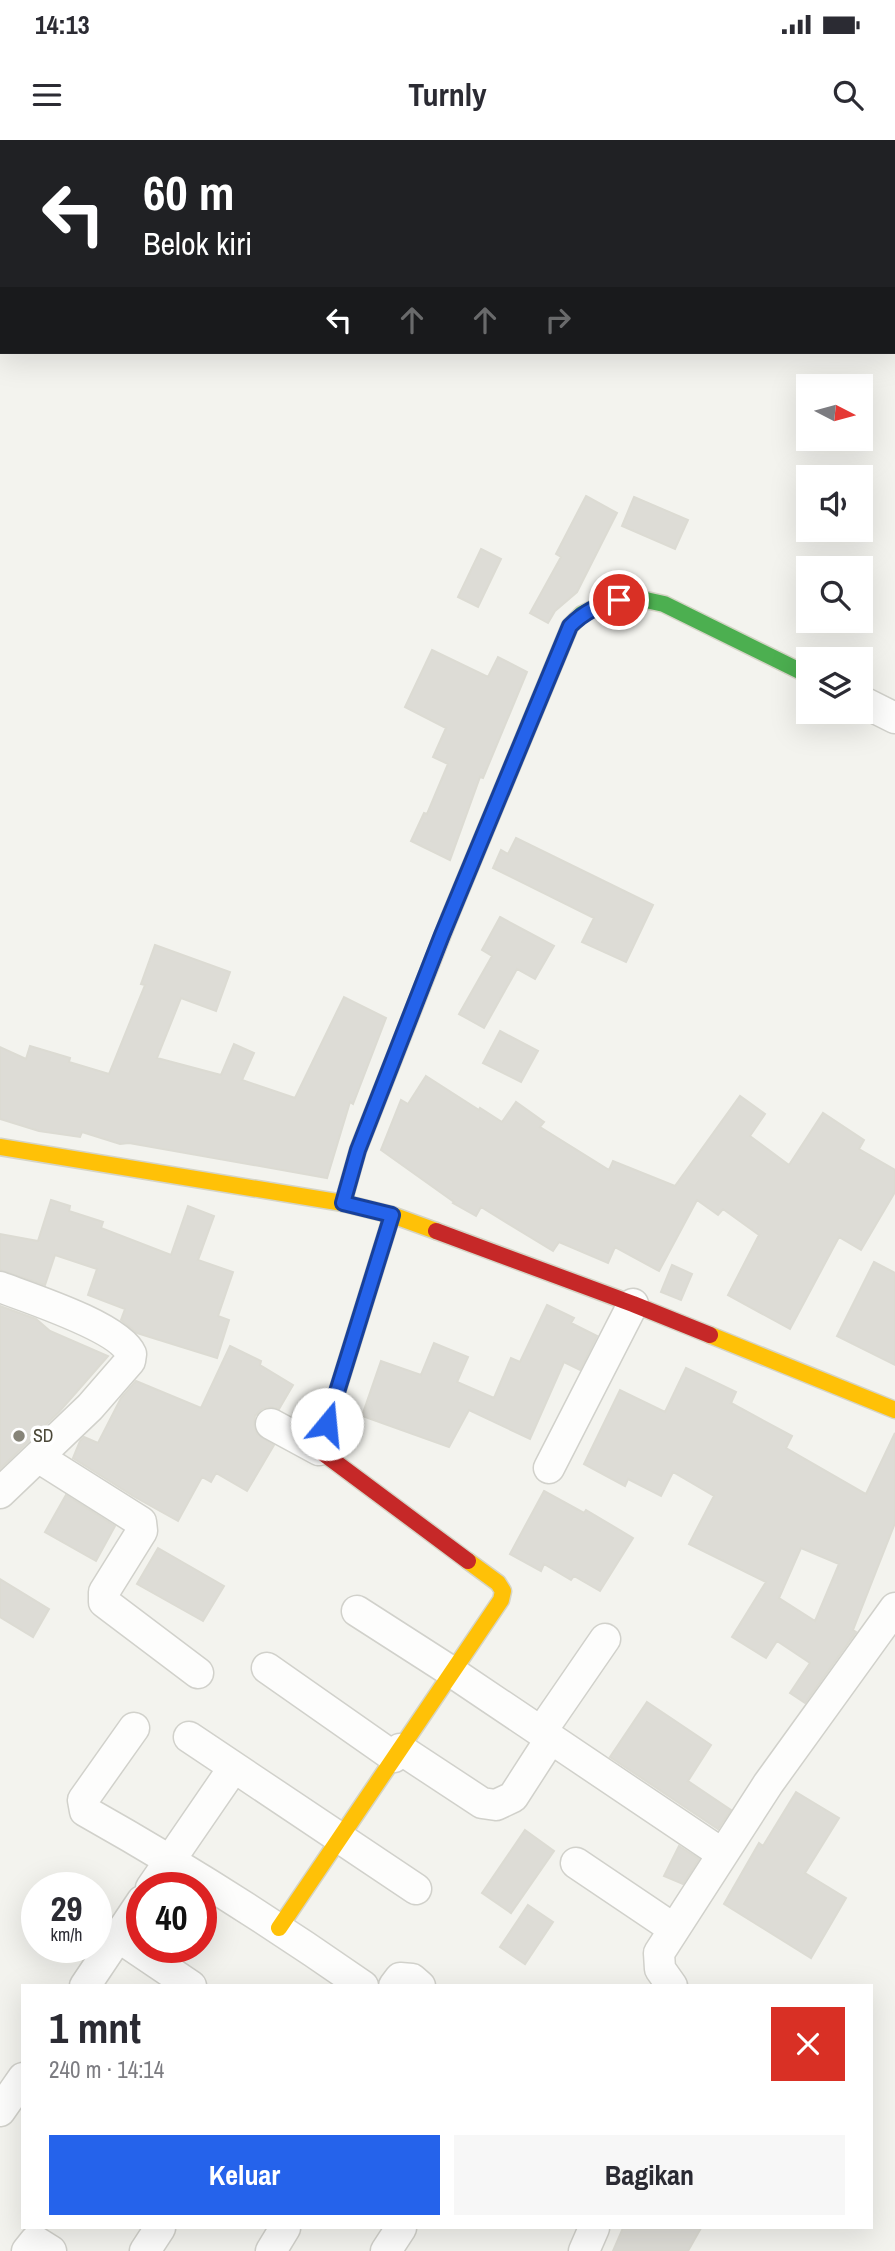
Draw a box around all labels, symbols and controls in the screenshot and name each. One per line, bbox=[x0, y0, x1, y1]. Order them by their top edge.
text: 14:13 bbox=[35, 7, 90, 42]
text: Turnly bbox=[408, 73, 487, 116]
icon: menu bbox=[28, 76, 66, 114]
icon: search bbox=[829, 76, 867, 114]
text: 60 m bbox=[143, 159, 235, 225]
icon: left bbox=[28, 168, 119, 259]
text: Belok kiri bbox=[143, 222, 252, 265]
icon: left bbox=[320, 301, 358, 339]
icon: ahead bbox=[393, 301, 431, 339]
icon: ahead bbox=[466, 301, 504, 339]
icon: right bbox=[539, 301, 577, 339]
north arrow bbox=[796, 374, 873, 452]
map controls bbox=[796, 374, 873, 724]
button: sound bbox=[796, 465, 873, 542]
button: search bbox=[796, 556, 873, 633]
pin bbox=[589, 570, 649, 630]
icon: arrive bbox=[600, 581, 638, 619]
button: layers bbox=[796, 647, 873, 724]
position arrow bbox=[290, 1387, 364, 1461]
place label: SD bbox=[33, 1423, 54, 1448]
marker: SD bbox=[11, 1428, 27, 1444]
speed limit sign: 40 bbox=[126, 1872, 217, 1963]
text: 29 bbox=[51, 1885, 82, 1932]
text: km/h bbox=[51, 1922, 83, 1947]
text: 1 mnt bbox=[49, 2000, 141, 2056]
button: close bbox=[771, 2007, 845, 2081]
text: 240 m · 14:14 bbox=[49, 2054, 164, 2085]
button: Keluar bbox=[49, 2135, 440, 2215]
button: Bagikan bbox=[454, 2135, 845, 2215]

